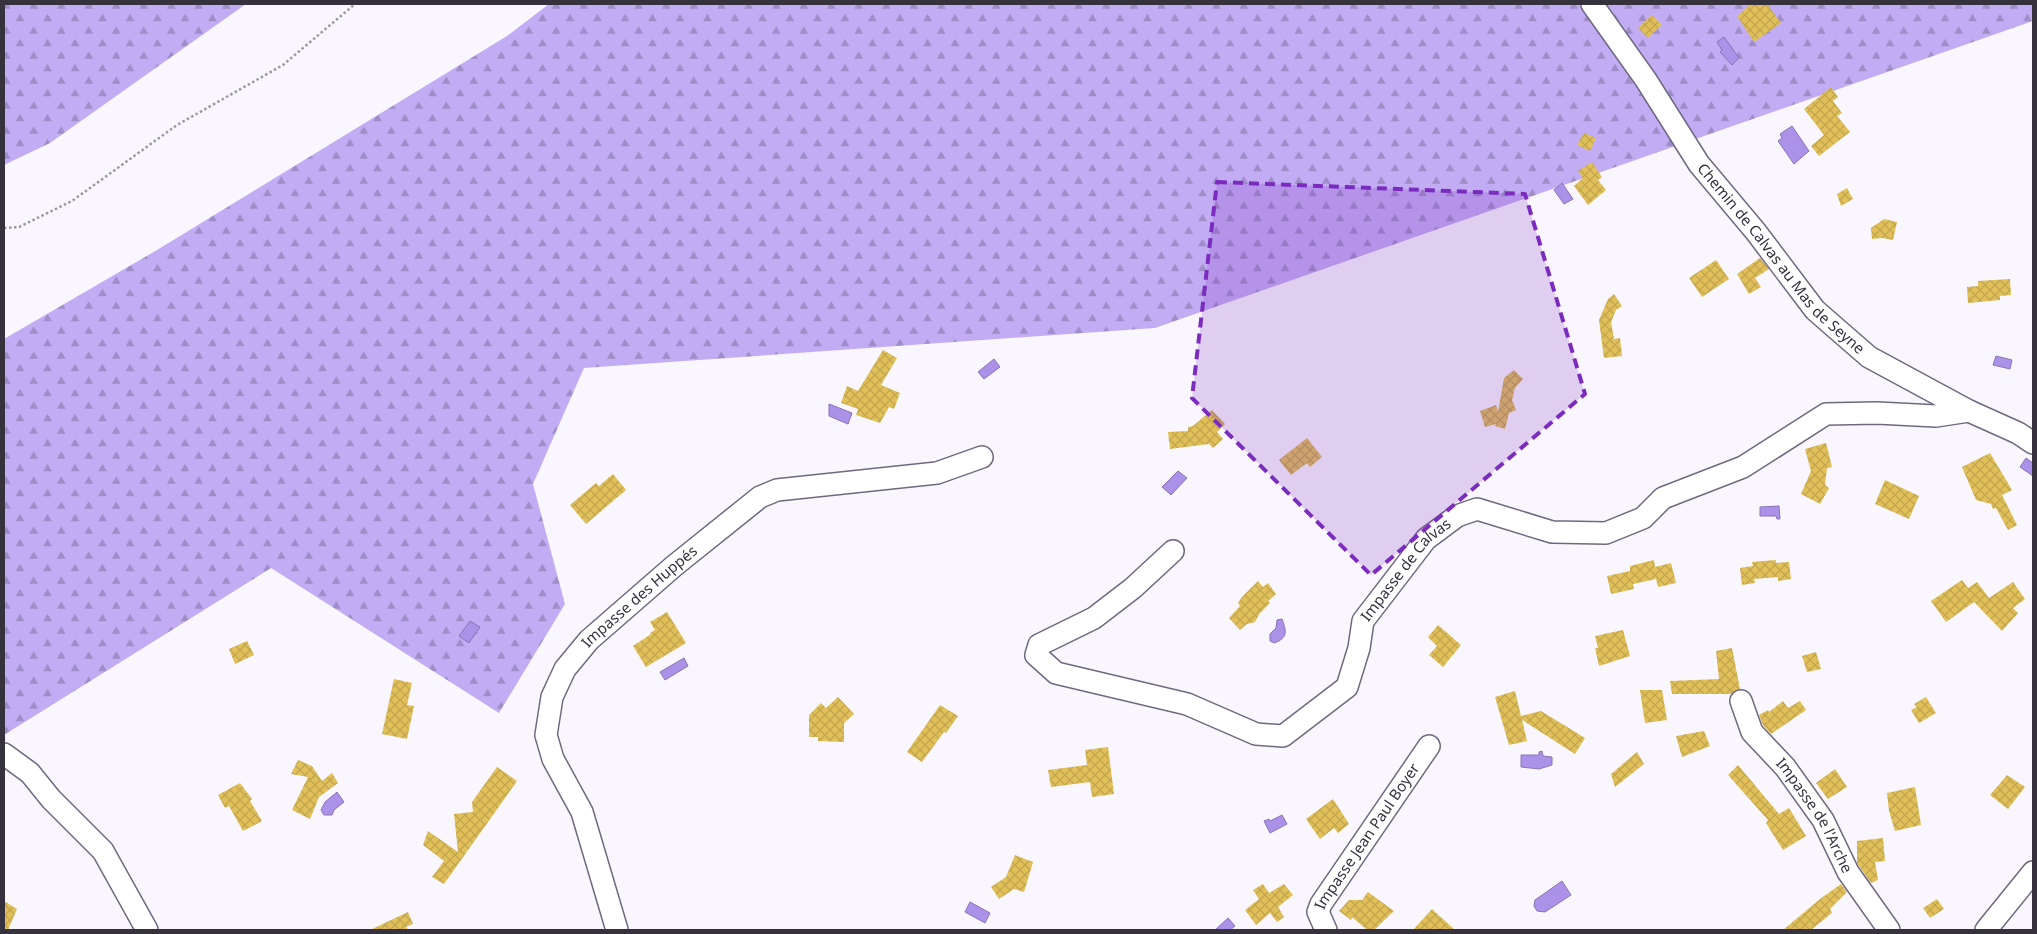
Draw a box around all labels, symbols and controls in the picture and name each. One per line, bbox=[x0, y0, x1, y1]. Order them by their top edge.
street label: Chemin de Calvas au Mas de Seyne bbox=[1693, 158, 1869, 358]
street label: Impasse de Calvas bbox=[1355, 513, 1454, 625]
street label: Impasse des Huppés bbox=[576, 540, 701, 651]
street label: Impasse de l'Arche bbox=[1772, 753, 1858, 876]
street label: Impasse Jean Paul Boyer bbox=[1309, 759, 1423, 912]

